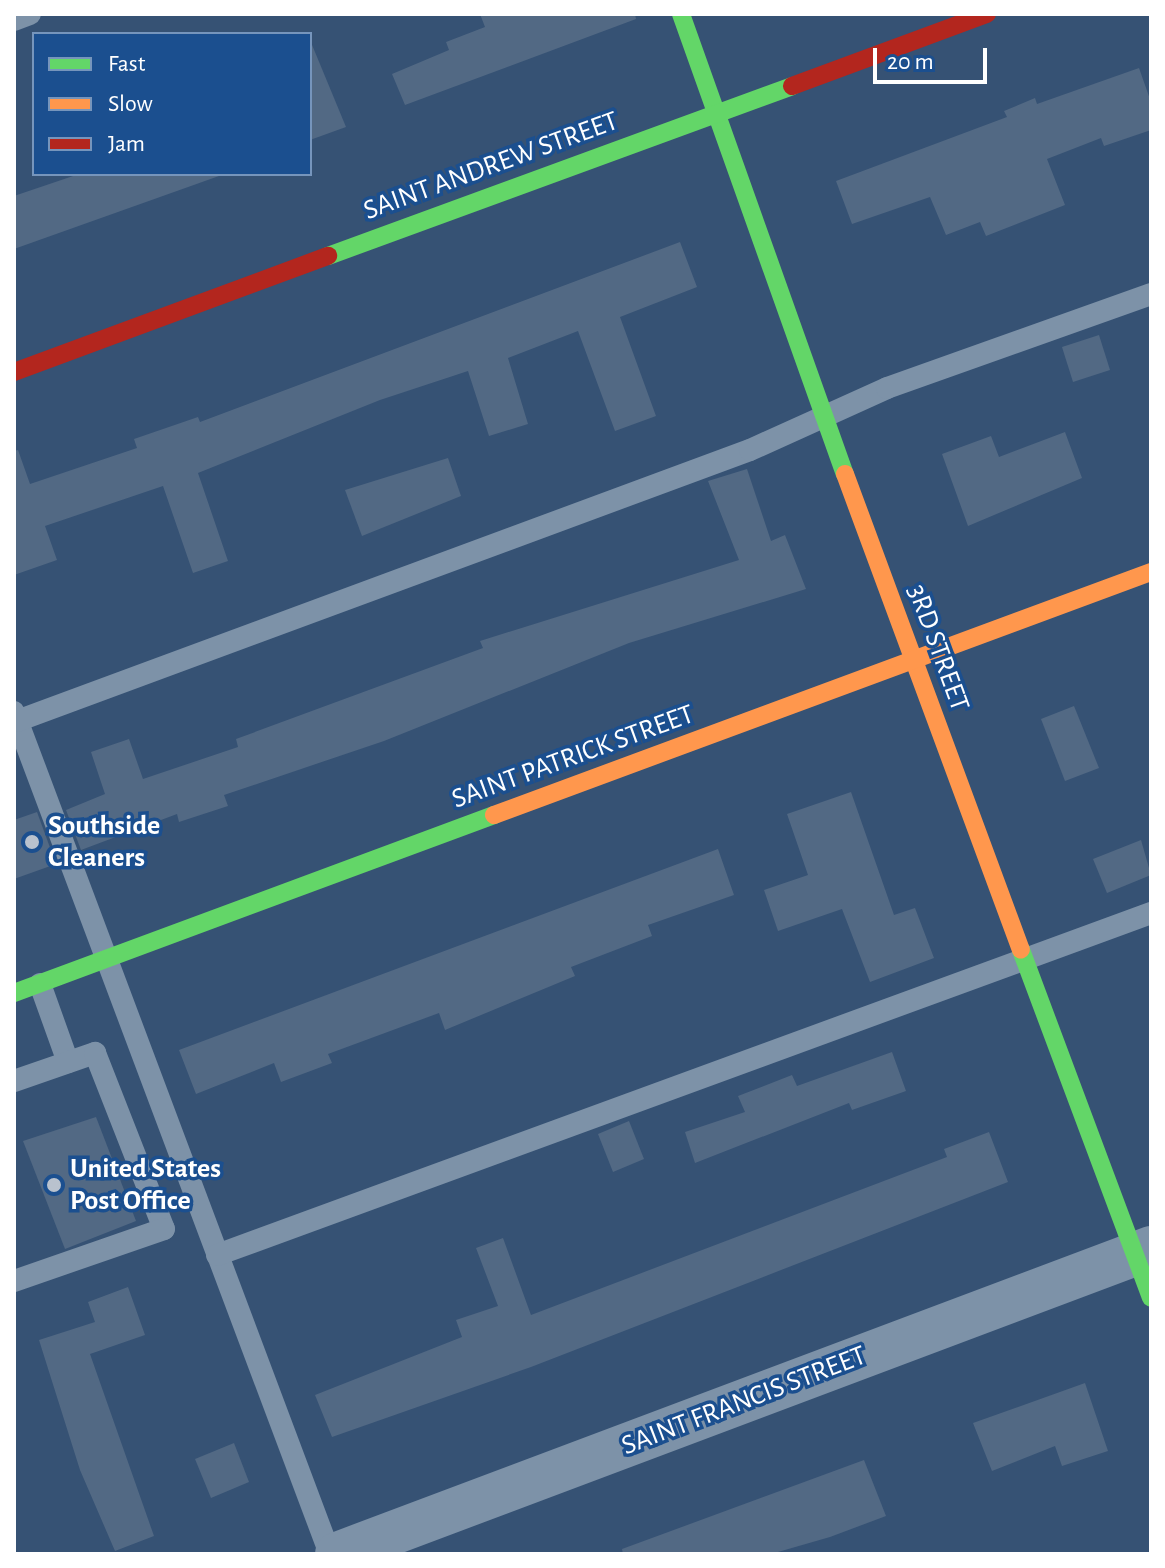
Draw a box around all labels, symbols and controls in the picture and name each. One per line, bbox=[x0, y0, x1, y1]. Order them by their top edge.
legend bbox=[32, 32, 312, 176]
scale bar bbox=[877, 32, 991, 82]
text: 20 m bbox=[887, 50, 934, 74]
text: Fast bbox=[108, 52, 145, 76]
text: Slow bbox=[108, 92, 153, 116]
street label: SAINT ANDREW STREET bbox=[359, 104, 623, 228]
text: Jam bbox=[108, 132, 145, 156]
street label: 3RD STREET bbox=[900, 580, 976, 716]
street label: SAINT PATRICK STREET bbox=[447, 698, 699, 816]
place label: Southside Cleaners bbox=[48, 809, 160, 875]
marker: Southside Cleaners bbox=[23, 833, 41, 851]
place label: United States Post Office bbox=[70, 1152, 221, 1218]
marker: United States Post Office bbox=[45, 1176, 63, 1194]
street label: SAINT FRANCIS STREET bbox=[617, 1339, 871, 1463]

